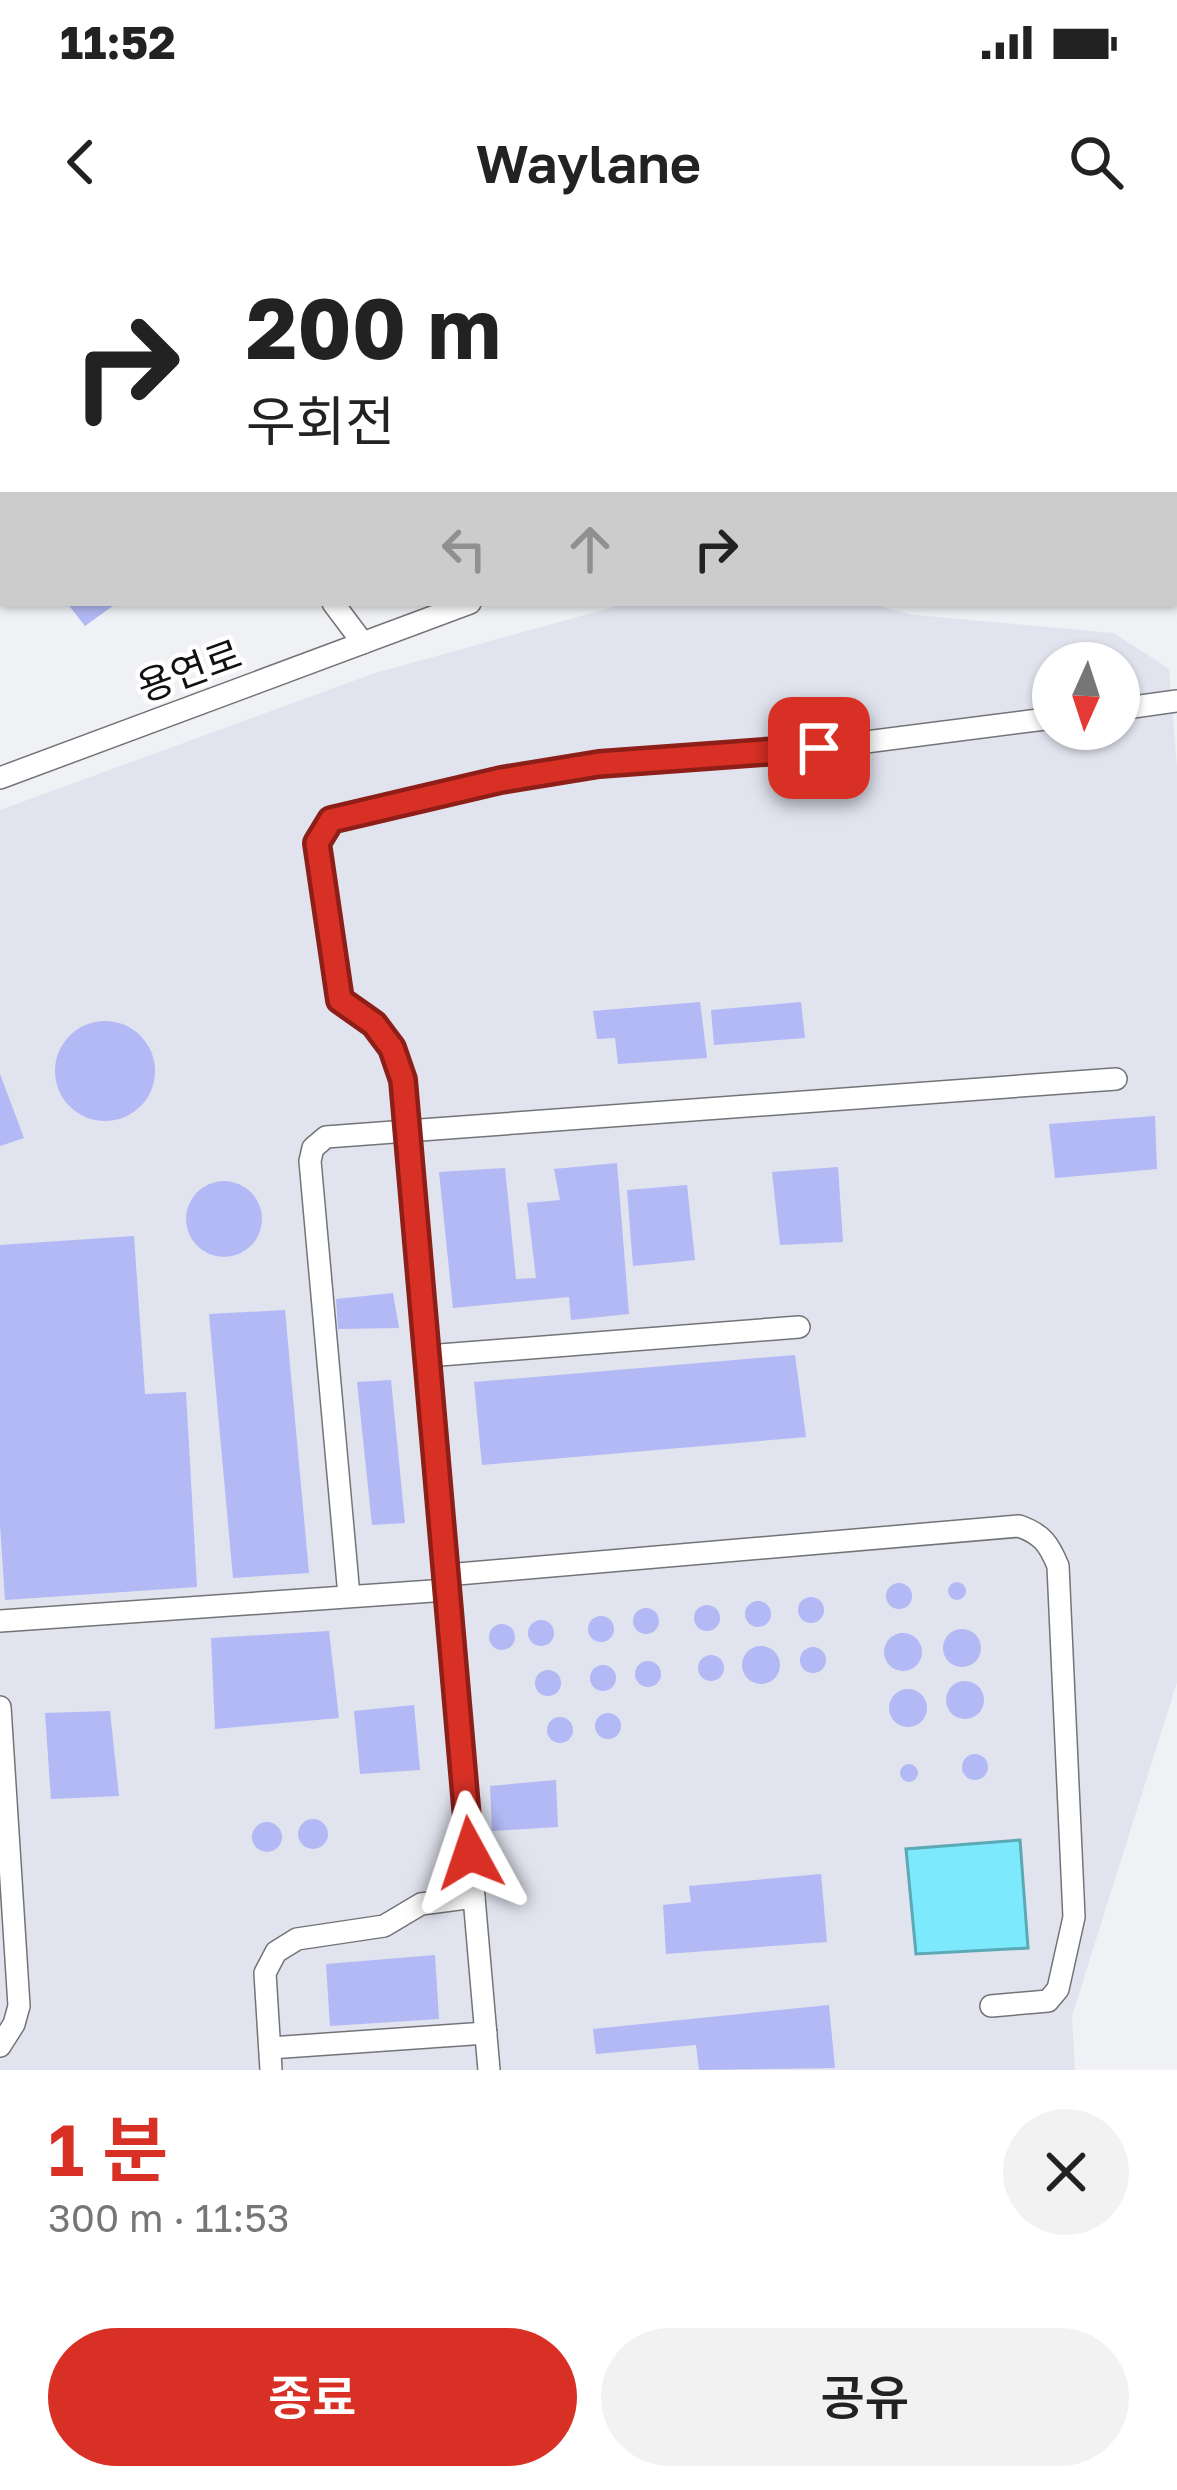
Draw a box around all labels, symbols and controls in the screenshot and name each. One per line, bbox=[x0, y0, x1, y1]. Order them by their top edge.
text: 11:52 bbox=[60, 15, 176, 69]
icon: back bbox=[48, 129, 114, 195]
icon: search bbox=[1063, 129, 1129, 195]
text: Waylane bbox=[476, 130, 701, 195]
text: 200 m bbox=[246, 277, 501, 377]
icon: right bbox=[48, 288, 204, 444]
text: 우회전 bbox=[246, 388, 395, 453]
icon: left bbox=[431, 516, 497, 582]
icon: ahead bbox=[557, 516, 623, 582]
icon: right bbox=[683, 516, 749, 582]
street label: 용연로 bbox=[130, 630, 248, 710]
north arrow bbox=[1032, 642, 1140, 750]
map controls bbox=[1032, 642, 1140, 750]
pin bbox=[768, 697, 870, 799]
icon: arrive bbox=[786, 715, 852, 781]
position arrow bbox=[407, 1790, 533, 1916]
text: 1 분 bbox=[48, 2105, 169, 2192]
button: close bbox=[1003, 2109, 1129, 2235]
text: 300 m · 11:53 bbox=[48, 2194, 290, 2241]
button: 종료 bbox=[48, 2328, 577, 2466]
button: 공유 bbox=[601, 2328, 1129, 2466]

